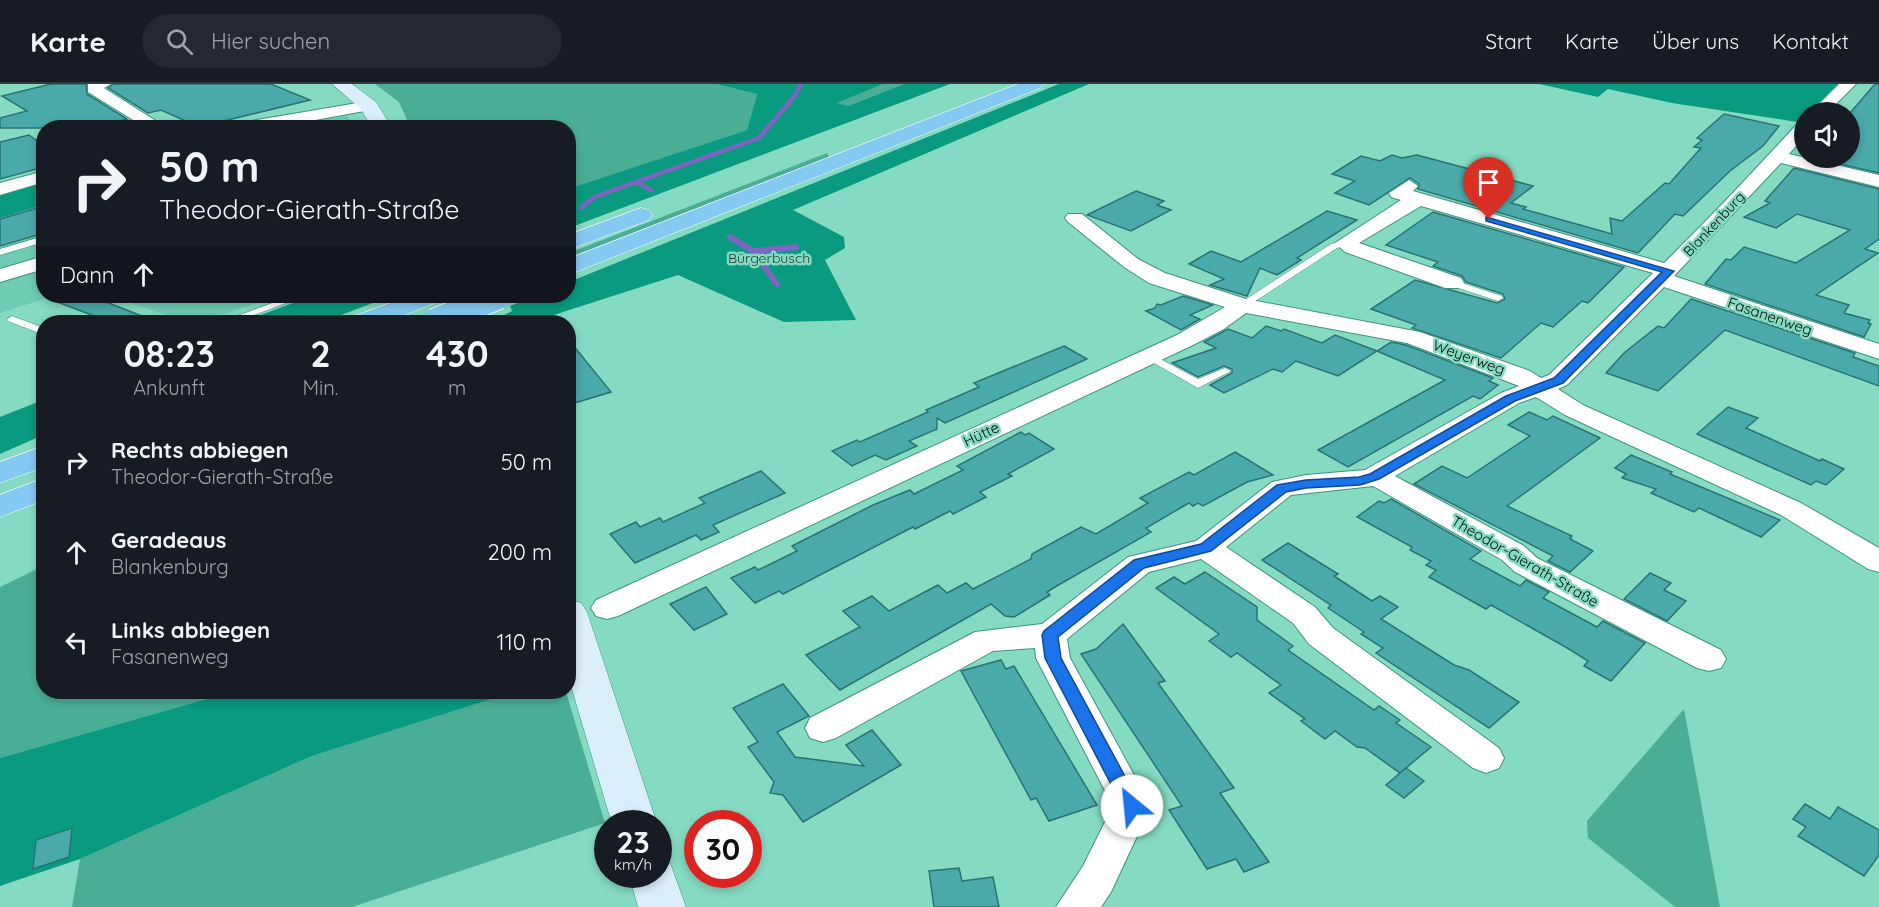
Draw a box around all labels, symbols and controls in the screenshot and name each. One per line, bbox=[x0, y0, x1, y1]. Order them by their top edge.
search box bbox=[142, 14, 562, 68]
text: Karte bbox=[30, 24, 106, 59]
icon: search bbox=[163, 25, 196, 58]
text: Hier suchen bbox=[211, 27, 330, 55]
text: Start bbox=[1485, 28, 1532, 54]
text: Karte bbox=[1565, 28, 1619, 54]
text: Über uns bbox=[1652, 28, 1739, 54]
text: Kontakt bbox=[1772, 28, 1849, 54]
map controls bbox=[1794, 102, 1860, 168]
button: sound bbox=[1794, 102, 1860, 168]
text: 50 m bbox=[159, 140, 259, 193]
icon: right bbox=[60, 144, 138, 222]
pin bbox=[1463, 157, 1514, 219]
icon: arrive bbox=[1472, 166, 1505, 199]
street label: Blankenburg bbox=[1679, 188, 1749, 260]
text: Theodor-Gierath-Straße bbox=[159, 192, 459, 226]
park label: Bürgerbusch bbox=[728, 249, 810, 267]
icon: ahead bbox=[127, 258, 160, 291]
text: Dann bbox=[60, 261, 115, 289]
street label: Fasanenweg bbox=[1725, 293, 1815, 339]
text: 08:23 bbox=[123, 331, 215, 376]
text: 2 bbox=[310, 331, 331, 376]
text: 430 bbox=[426, 331, 489, 376]
street label: Weyerweg bbox=[1430, 335, 1508, 379]
text: Ankunft bbox=[133, 375, 205, 400]
text: Min. bbox=[302, 375, 338, 400]
text: m bbox=[448, 375, 466, 400]
street label: Hütte bbox=[960, 417, 1002, 451]
text: Rechts abbiegen bbox=[111, 436, 289, 464]
icon: right bbox=[60, 446, 93, 479]
text: 50 m bbox=[501, 448, 552, 476]
text: Theodor-Gierath-Straße bbox=[111, 464, 334, 489]
street label: Theodor-Gierath-Straße bbox=[1448, 511, 1602, 611]
text: Geradeaus bbox=[111, 526, 226, 554]
icon: ahead bbox=[60, 536, 93, 569]
text: 200 m bbox=[488, 538, 552, 566]
text: Blankenburg bbox=[111, 554, 229, 579]
text: Links abbiegen bbox=[111, 616, 270, 644]
icon: left bbox=[60, 626, 93, 659]
text: 110 m bbox=[497, 628, 552, 656]
text: Fasanenweg bbox=[111, 644, 229, 669]
position arrow bbox=[1100, 774, 1164, 838]
speed limit sign: 30 bbox=[684, 810, 762, 888]
text: 23 bbox=[616, 823, 650, 861]
text: km/h bbox=[614, 855, 652, 874]

